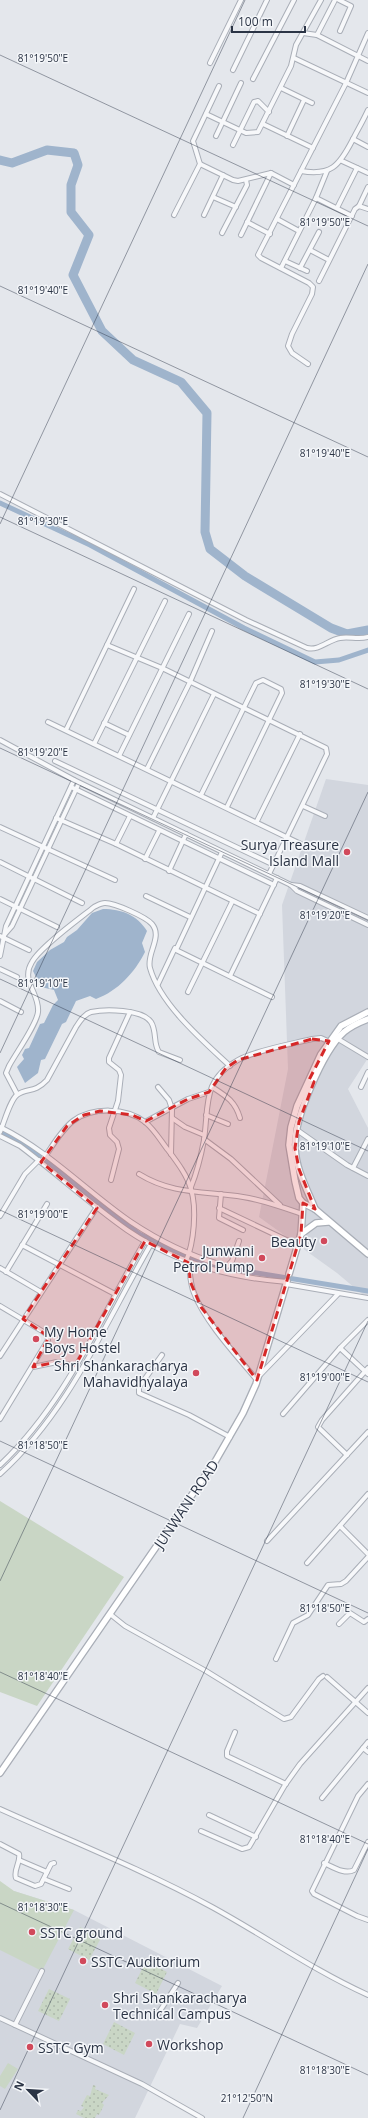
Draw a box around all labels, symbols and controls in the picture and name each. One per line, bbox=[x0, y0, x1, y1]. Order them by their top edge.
scale bar bbox=[232, 8, 305, 34]
text: 100 m bbox=[238, 13, 273, 30]
text: 81°19'50"E bbox=[18, 51, 68, 65]
text: 81°19'50"E bbox=[300, 215, 350, 229]
text: 81°19'40"E bbox=[18, 283, 68, 297]
text: 81°19'40"E bbox=[300, 446, 350, 460]
text: 81°19'30"E bbox=[18, 514, 68, 528]
text: 81°19'30"E bbox=[300, 677, 350, 691]
text: 81°19'20"E bbox=[18, 745, 68, 759]
place label: Surya Treasure Island Mall bbox=[241, 835, 339, 870]
marker: Surya Treasure Island Mall bbox=[342, 847, 352, 857]
text: 81°19'20"E bbox=[300, 908, 350, 922]
text: 81°19'10"E bbox=[18, 976, 68, 990]
text: 81°19'10"E bbox=[300, 1139, 350, 1153]
text: 81°19'00"E bbox=[18, 1207, 68, 1221]
place label: Beauty bbox=[271, 1232, 317, 1251]
marker: Beauty bbox=[319, 1236, 329, 1246]
place label: Junwani Petrol Pump bbox=[173, 1241, 254, 1276]
marker: Junwani Petrol Pump bbox=[257, 1253, 267, 1263]
place label: My Home Boys Hostel bbox=[44, 1322, 121, 1357]
marker: My Home Boys Hostel bbox=[31, 1334, 41, 1344]
place label: Shri Shankaracharya Mahavidhyalaya bbox=[54, 1356, 188, 1391]
marker: Shri Shankaracharya Mahavidhyalaya bbox=[191, 1368, 201, 1378]
text: 81°19'00"E bbox=[300, 1370, 350, 1384]
text: 81°18'50"E bbox=[18, 1438, 68, 1452]
street label: JUNWANI ROAD bbox=[148, 1456, 223, 1554]
text: 81°18'50"E bbox=[300, 1601, 350, 1615]
text: 81°18'40"E bbox=[18, 1669, 68, 1683]
text: 81°18'40"E bbox=[300, 1832, 350, 1846]
text: 81°18'30"E bbox=[18, 1900, 68, 1914]
place label: SSTC ground bbox=[40, 1923, 123, 1942]
marker: SSTC ground bbox=[27, 1927, 37, 1937]
place label: SSTC Auditorium bbox=[91, 1952, 200, 1971]
marker: SSTC Auditorium bbox=[78, 1956, 88, 1966]
place label: Shri Shankaracharya Technical Campus bbox=[113, 1988, 247, 2023]
marker: Shri Shankaracharya Technical Campus bbox=[100, 2000, 110, 2010]
place label: Workshop bbox=[157, 2035, 224, 2054]
place label: SSTC Gym bbox=[38, 2038, 104, 2057]
marker: Workshop bbox=[144, 2039, 154, 2049]
marker: SSTC Gym bbox=[25, 2042, 35, 2052]
text: 81°18'30"E bbox=[300, 2063, 350, 2077]
north arrow bbox=[8, 2070, 48, 2110]
text: N bbox=[10, 2078, 27, 2093]
text: 21°12'50"N bbox=[221, 2091, 273, 2105]

